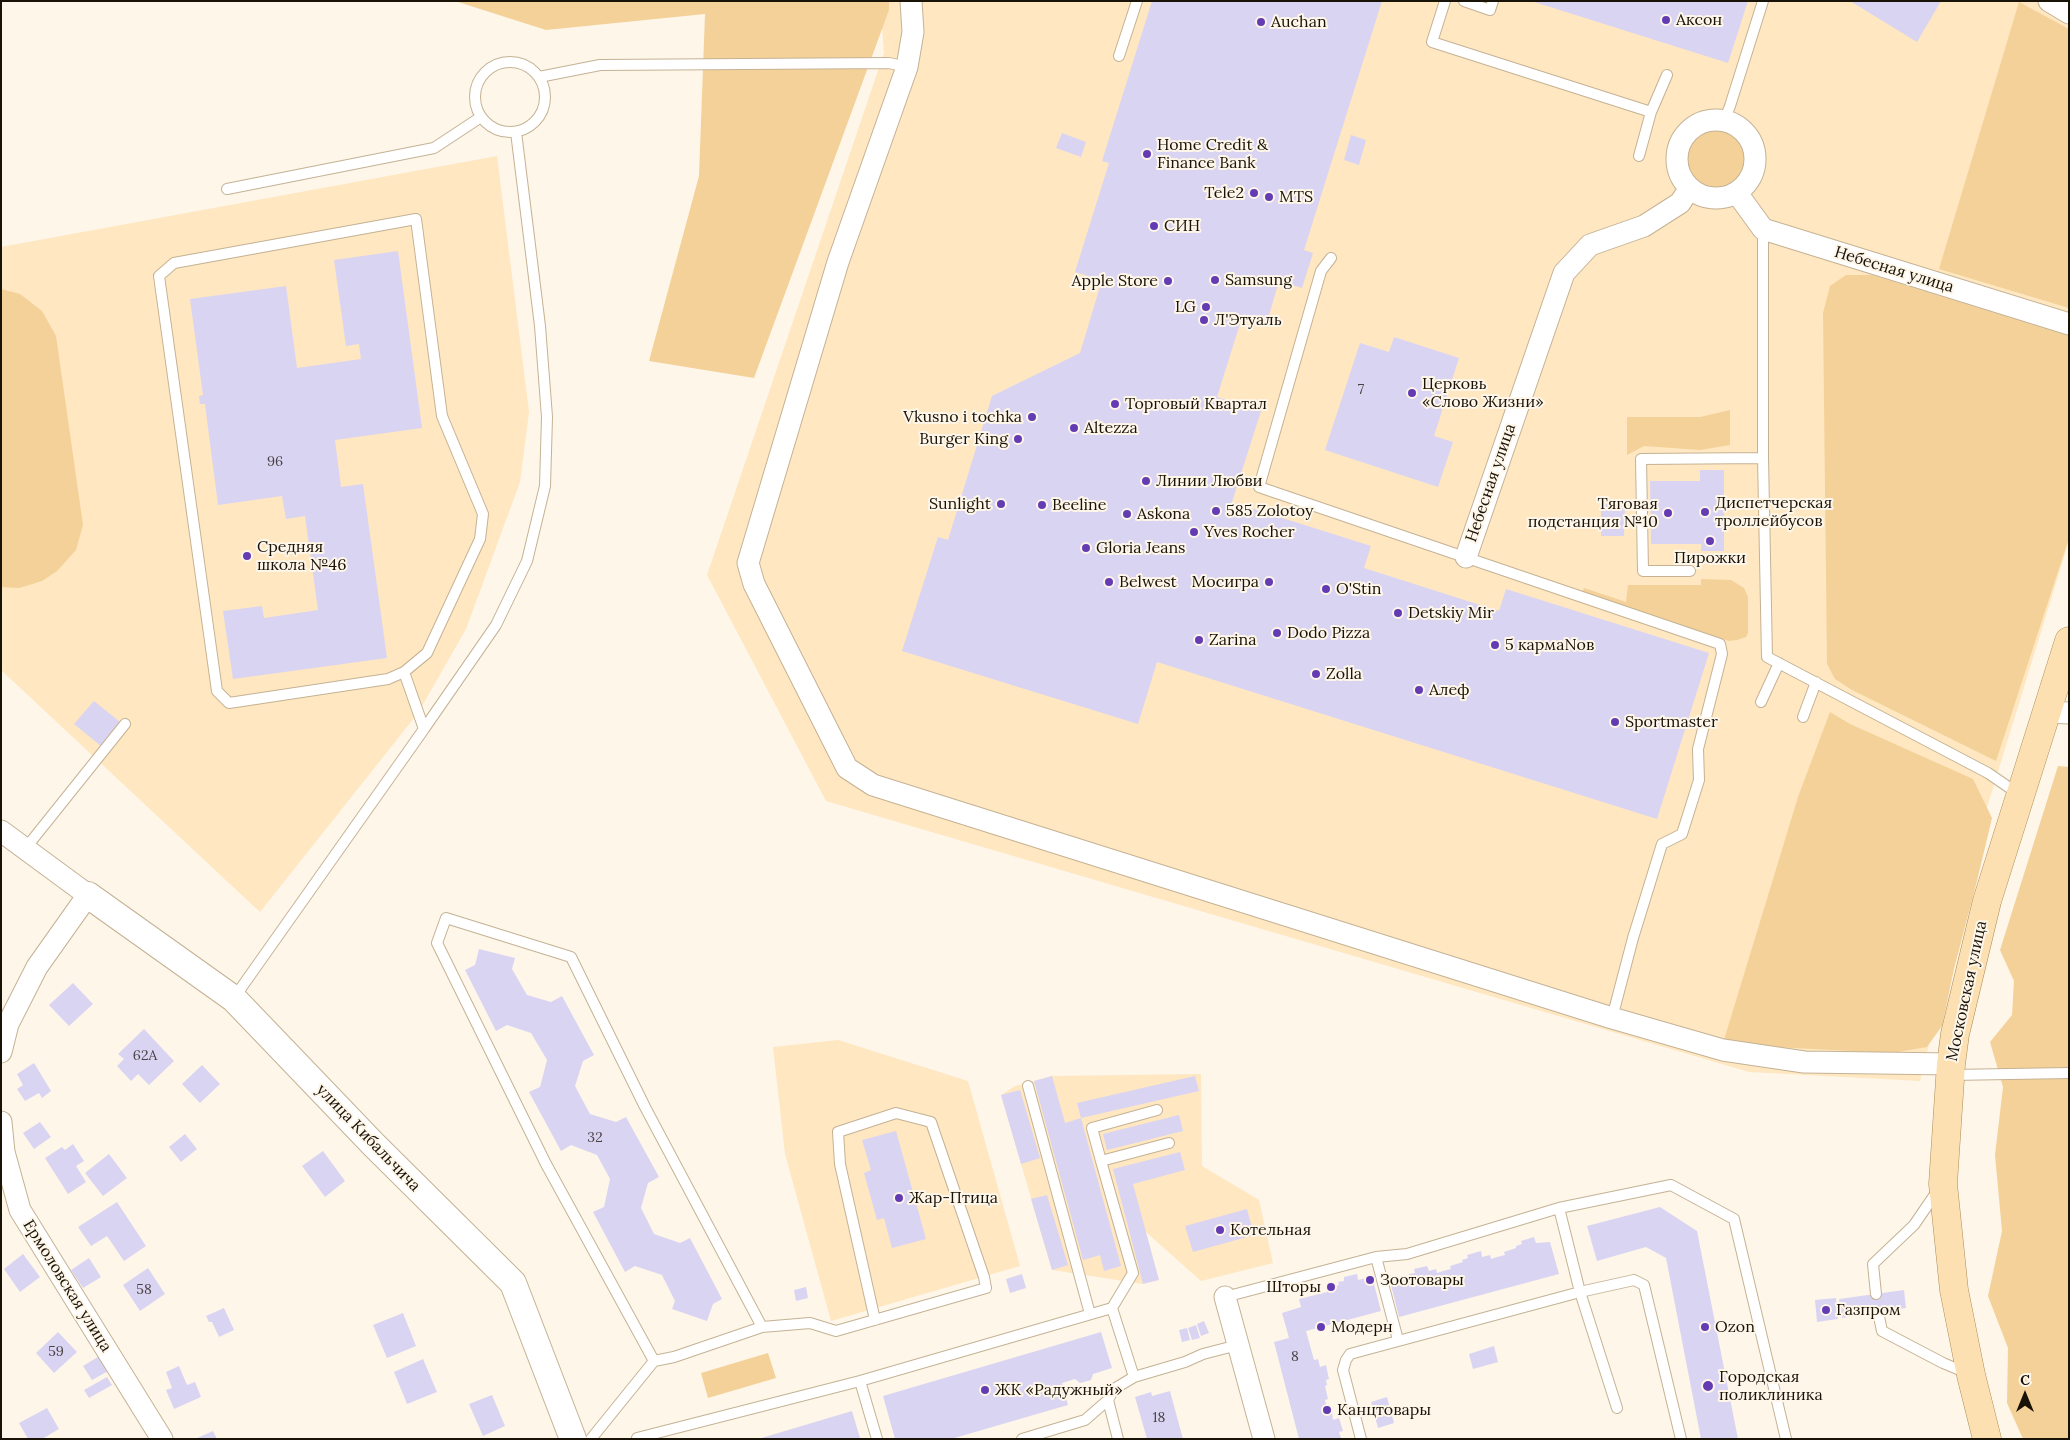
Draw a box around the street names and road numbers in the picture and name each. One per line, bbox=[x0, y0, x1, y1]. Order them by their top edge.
street label: Небесная улица bbox=[1832, 243, 1956, 297]
street label: Небесная улица bbox=[1462, 421, 1520, 545]
street label: Московская улица bbox=[1943, 919, 1991, 1063]
street label: улица Кибальчича bbox=[312, 1080, 424, 1196]
street label: Ермоловская улица bbox=[19, 1216, 115, 1356]

